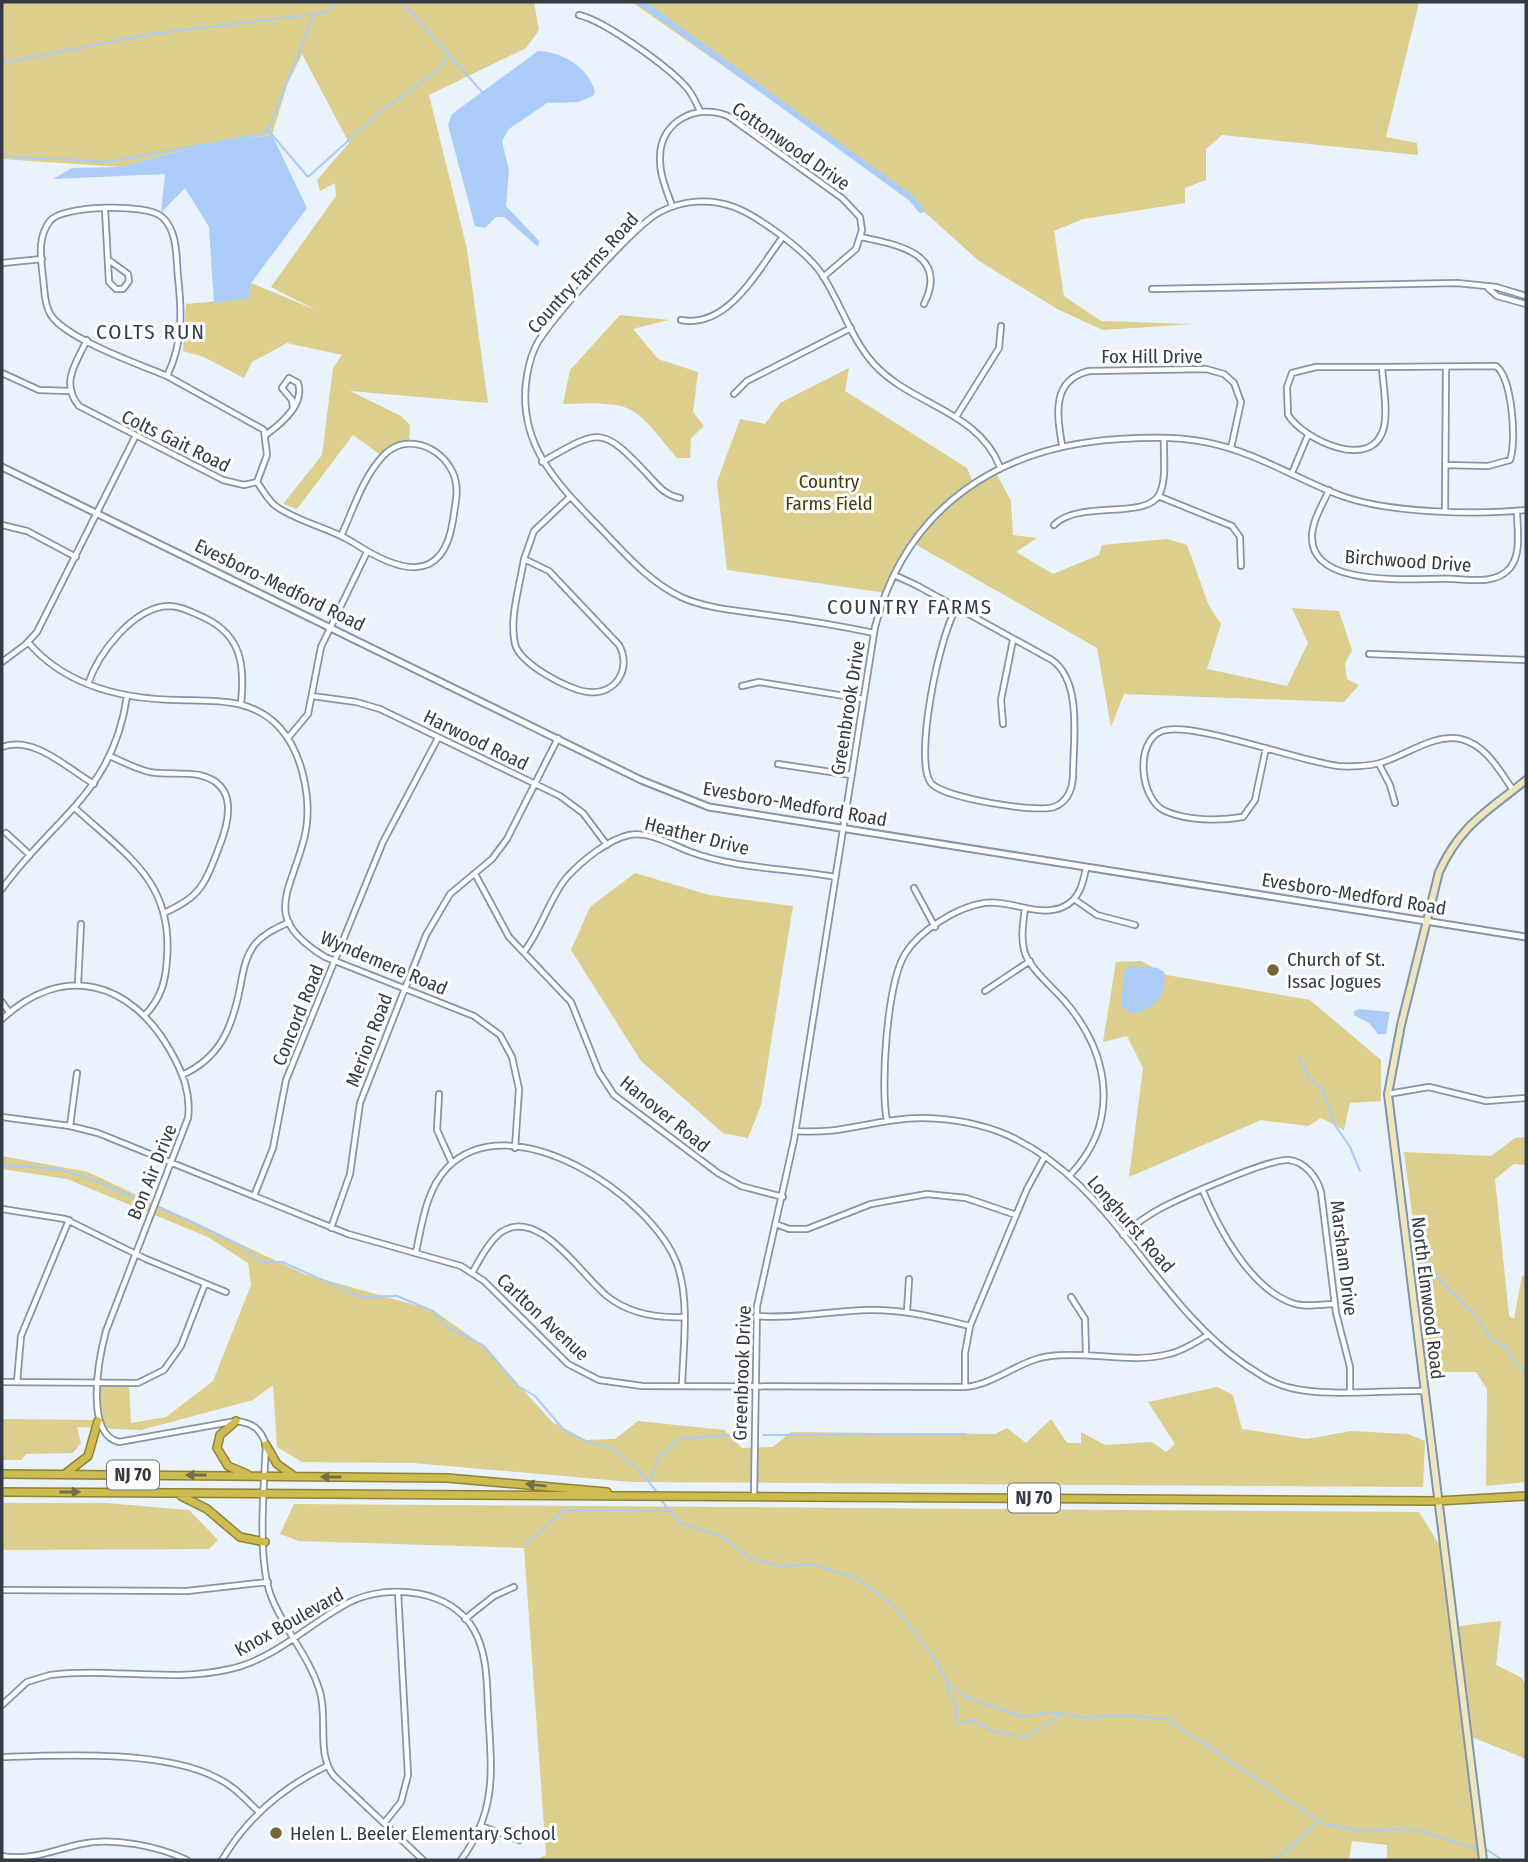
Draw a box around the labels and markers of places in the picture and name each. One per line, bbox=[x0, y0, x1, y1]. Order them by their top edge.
place label: Church of St. Issac Jogues bbox=[1287, 948, 1385, 993]
marker: Church of St. Issac Jogues bbox=[1265, 962, 1281, 978]
place label: Helen L. Beeler Elementary School bbox=[290, 1822, 556, 1845]
marker: Helen L. Beeler Elementary School bbox=[268, 1825, 284, 1841]

